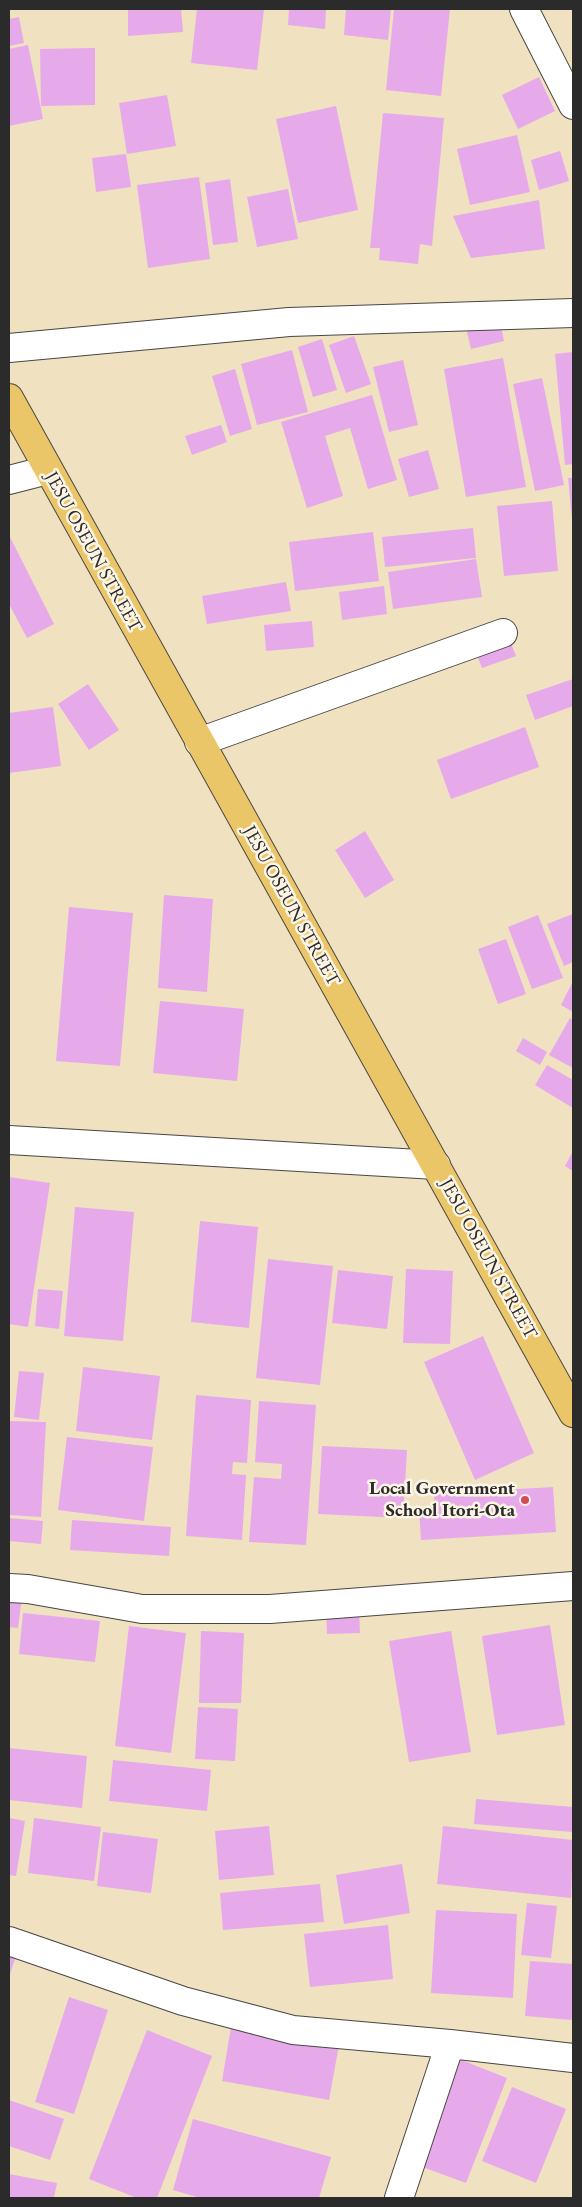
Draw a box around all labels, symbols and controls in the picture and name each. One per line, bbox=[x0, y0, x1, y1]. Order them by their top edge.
street label: JESU OSEUN STREET bbox=[39, 468, 147, 636]
street label: JESU OSEUN STREET bbox=[237, 822, 345, 990]
street label: JESU OSEUN STREET bbox=[434, 1175, 542, 1343]
place label: Local Government School Itori-Ota bbox=[369, 1478, 515, 1522]
marker: Local Government School Itori-Ota bbox=[519, 1494, 531, 1506]

